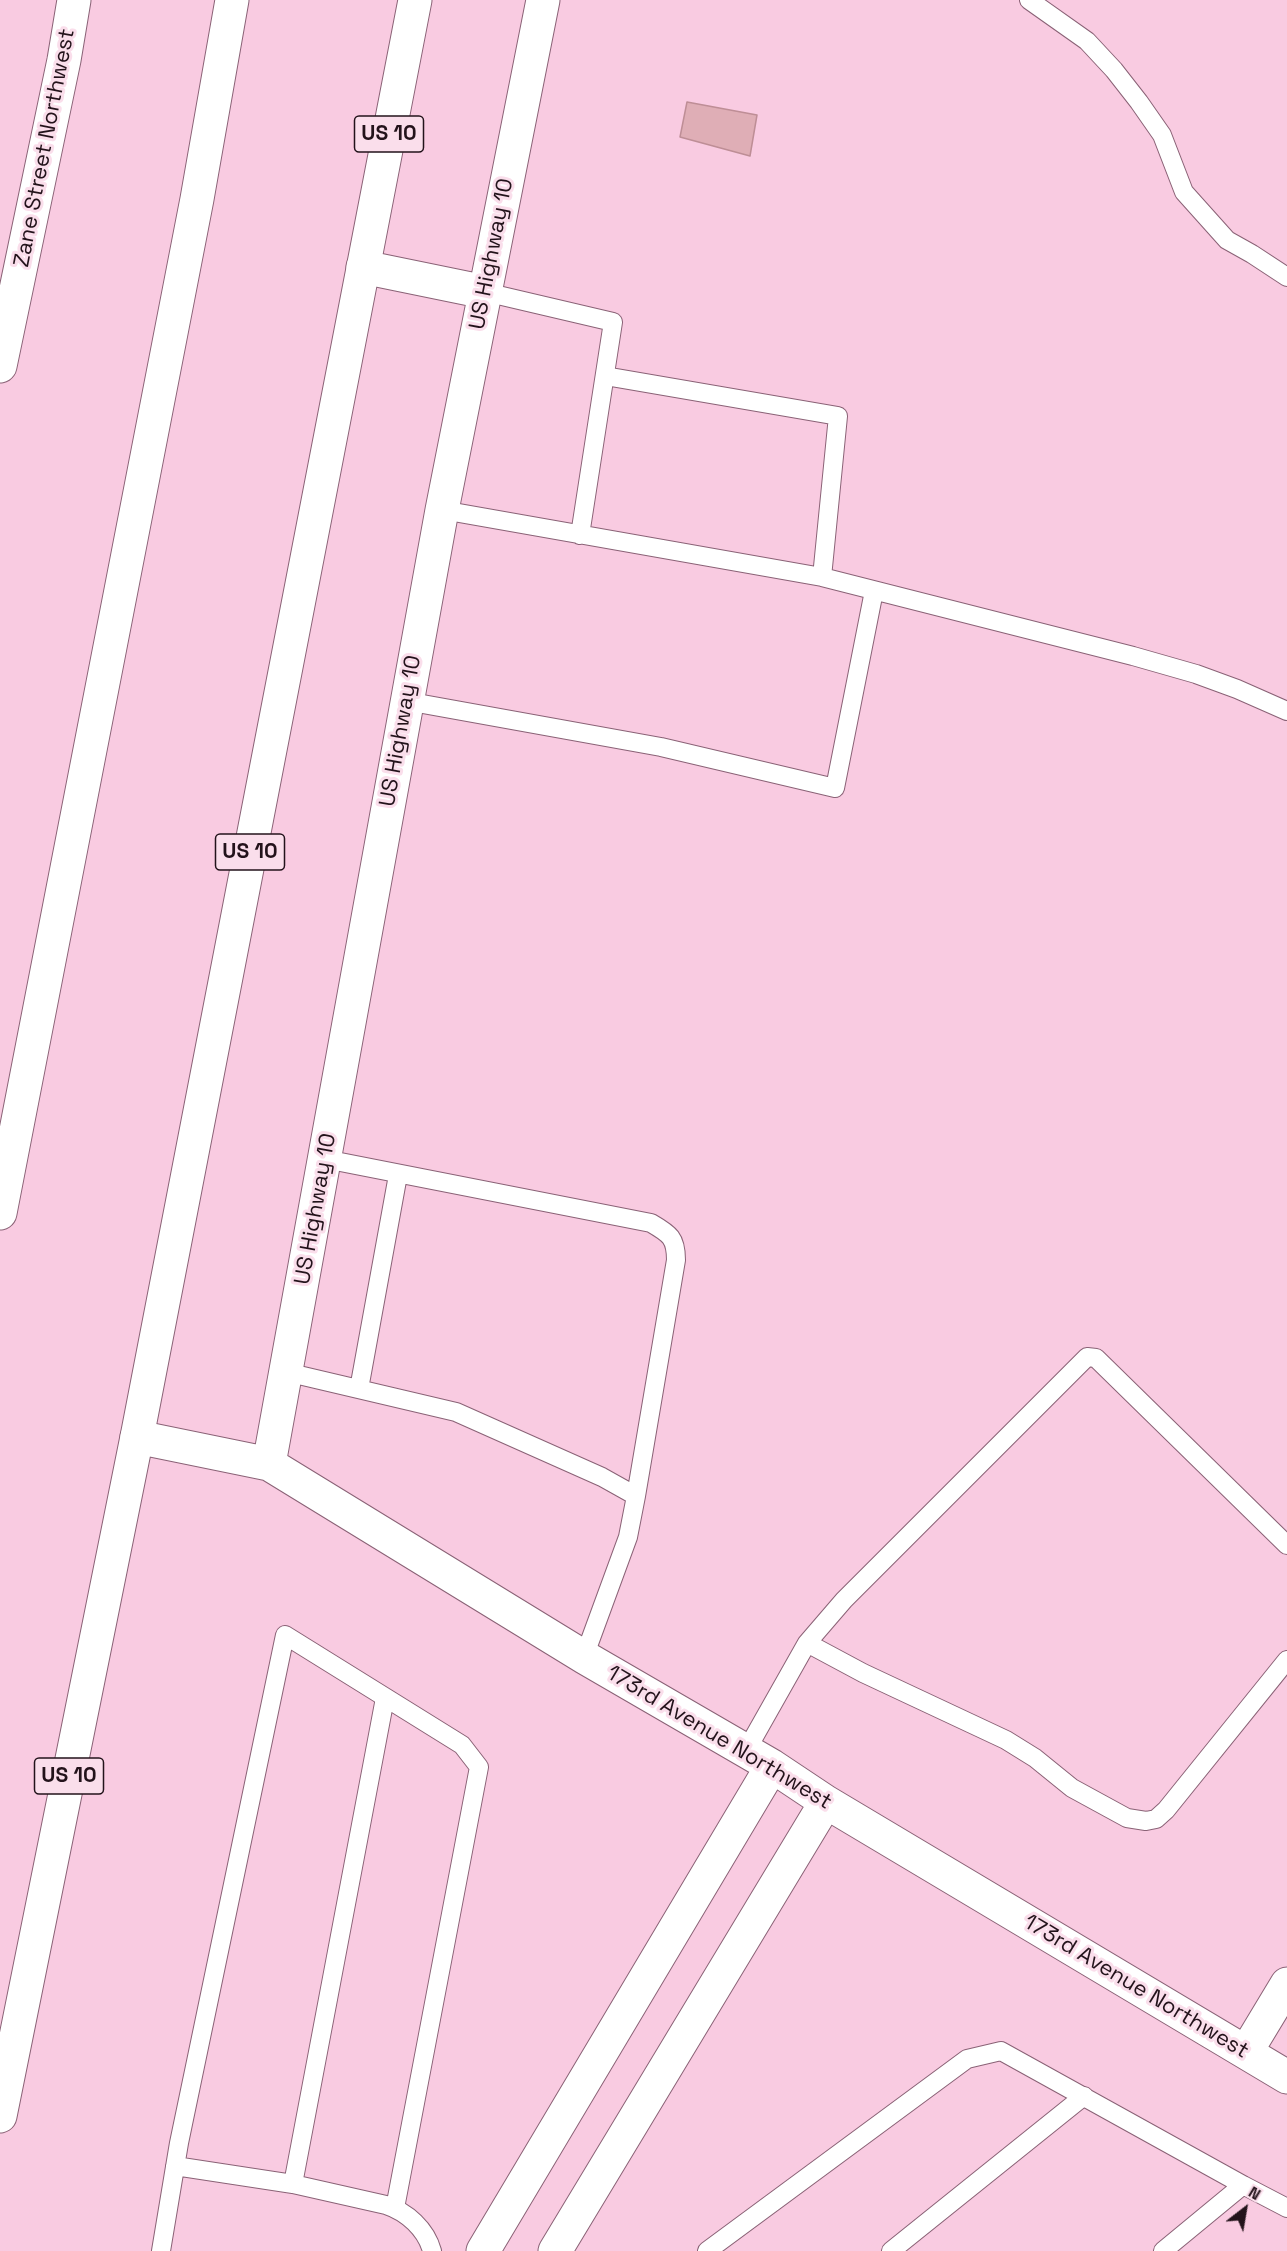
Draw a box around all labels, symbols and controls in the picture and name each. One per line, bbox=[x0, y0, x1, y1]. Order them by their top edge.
street label: Zane Street Northwest bbox=[9, 27, 81, 269]
road number: US 10 bbox=[354, 116, 424, 152]
street label: US Highway 10 bbox=[464, 176, 520, 332]
street label: US Highway 10 bbox=[375, 653, 427, 809]
road number: US 10 bbox=[216, 834, 284, 870]
street label: US Highway 10 bbox=[290, 1131, 342, 1287]
street label: 173rd Avenue Northwest bbox=[602, 1660, 836, 1816]
road number: US 10 bbox=[34, 1758, 104, 1794]
street label: 173rd Avenue Northwest bbox=[1019, 1909, 1253, 2065]
north arrow bbox=[1215, 2179, 1275, 2239]
text: N bbox=[1245, 2181, 1265, 2205]

